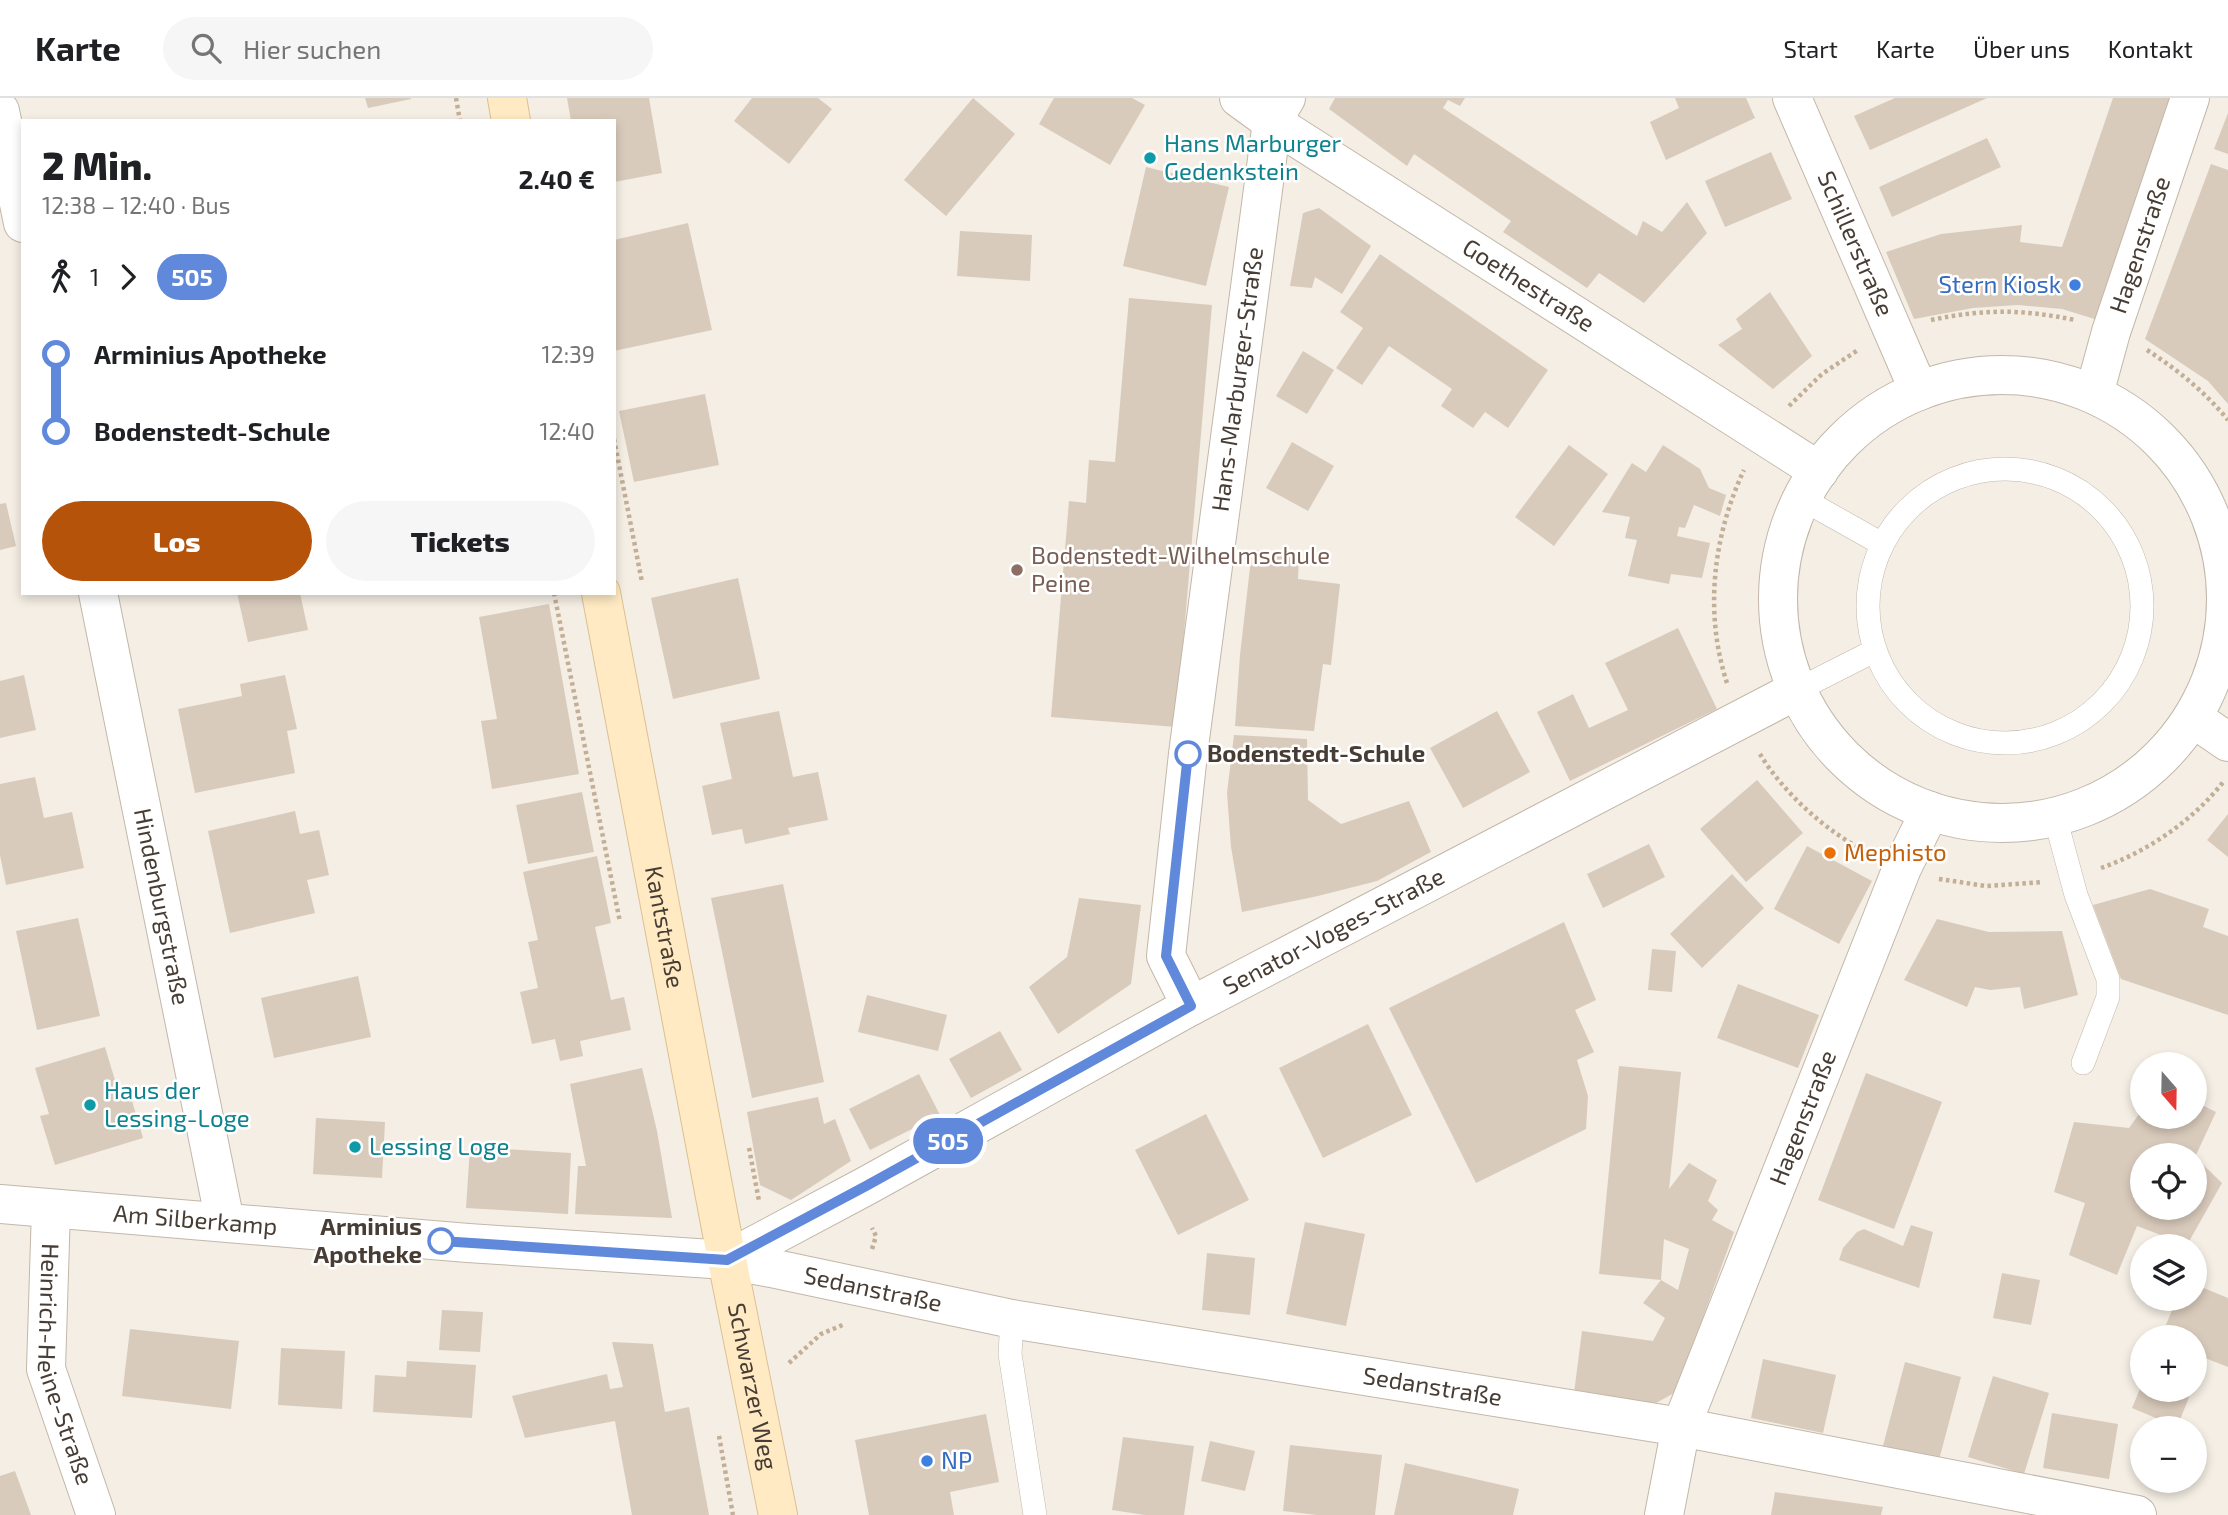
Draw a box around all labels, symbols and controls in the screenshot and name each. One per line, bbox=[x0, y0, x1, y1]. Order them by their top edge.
search box bbox=[163, 17, 653, 80]
text: Karte bbox=[35, 28, 121, 68]
icon: search bbox=[187, 29, 225, 67]
text: Hier suchen bbox=[243, 33, 381, 64]
text: Start bbox=[1784, 34, 1838, 63]
text: Karte bbox=[1876, 34, 1935, 63]
text: Über uns bbox=[1973, 34, 2070, 63]
text: Kontakt bbox=[2108, 34, 2193, 63]
place label: Hans Marburger Gedenkstein bbox=[1164, 128, 1342, 185]
text: 2 Min. bbox=[42, 142, 152, 188]
marker: Hans Marburger Gedenkstein bbox=[1142, 150, 1158, 166]
text: 2.40 € bbox=[518, 163, 595, 194]
street label: Schillerstraße bbox=[1812, 166, 1901, 320]
street label: Hagenstraße bbox=[2102, 172, 2175, 317]
text: 12:38 – 12:40 · Bus bbox=[42, 191, 230, 219]
street label: Goethestraße bbox=[1458, 232, 1601, 337]
street label: Hans-Marburger-Straße bbox=[1204, 245, 1268, 513]
icon: walk bbox=[42, 258, 80, 296]
icon: forward bbox=[109, 258, 147, 296]
text: 505 bbox=[171, 262, 213, 291]
text: 1 bbox=[90, 263, 99, 291]
place label: Stern Kiosk bbox=[1939, 269, 2061, 298]
marker: Stern Kiosk bbox=[2067, 277, 2083, 293]
text: Arminius Apotheke bbox=[94, 338, 327, 369]
text: 12:39 bbox=[542, 340, 595, 368]
text: Bodenstedt-Schule bbox=[94, 415, 330, 446]
text: 12:40 bbox=[539, 417, 595, 445]
button: Los bbox=[42, 501, 312, 581]
button: Tickets bbox=[326, 501, 595, 581]
place label: Bodenstedt-Wilhelmschule Peine bbox=[1031, 540, 1330, 597]
marker: Bodenstedt-Wilhelmschule Peine bbox=[1009, 562, 1025, 578]
place label: Bodenstedt-Schule bbox=[1207, 738, 1425, 767]
marker: Bodenstedt-Schule bbox=[1175, 741, 1201, 767]
street label: Hindenburgstraße bbox=[129, 805, 197, 1007]
place label: Mephisto bbox=[1844, 837, 1947, 866]
marker: Mephisto bbox=[1822, 845, 1838, 861]
street label: Senator-Voges-Straße bbox=[1217, 861, 1449, 1000]
street label: Kantstraße bbox=[640, 863, 691, 990]
street label: Hagenstraße bbox=[1762, 1046, 1842, 1189]
north arrow bbox=[2130, 1052, 2207, 1129]
map controls bbox=[2130, 1052, 2207, 1493]
place label: Haus der Lessing-Loge bbox=[104, 1075, 250, 1132]
marker: Haus der Lessing-Loge bbox=[82, 1097, 98, 1113]
line badge: 505 bbox=[908, 1118, 988, 1164]
text: 505 bbox=[927, 1126, 969, 1155]
place label: Lessing Loge bbox=[369, 1131, 509, 1160]
marker: Lessing Loge bbox=[347, 1139, 363, 1155]
button: locate bbox=[2130, 1143, 2207, 1220]
street label: Am Silberkamp bbox=[112, 1198, 279, 1240]
place label: Arminius Apotheke bbox=[314, 1211, 422, 1268]
marker: Arminius Apotheke bbox=[428, 1228, 454, 1254]
button: layers bbox=[2130, 1234, 2207, 1311]
street label: Heinrich-Heine-Straße bbox=[33, 1243, 101, 1488]
street label: Sedanstraße bbox=[801, 1259, 945, 1317]
street label: Schwarzer Weg bbox=[723, 1300, 785, 1472]
button: + bbox=[2130, 1325, 2207, 1402]
street label: Sedanstraße bbox=[1361, 1360, 1504, 1411]
button: − bbox=[2130, 1416, 2207, 1493]
place label: NP bbox=[941, 1445, 972, 1474]
marker: NP bbox=[919, 1453, 935, 1469]

